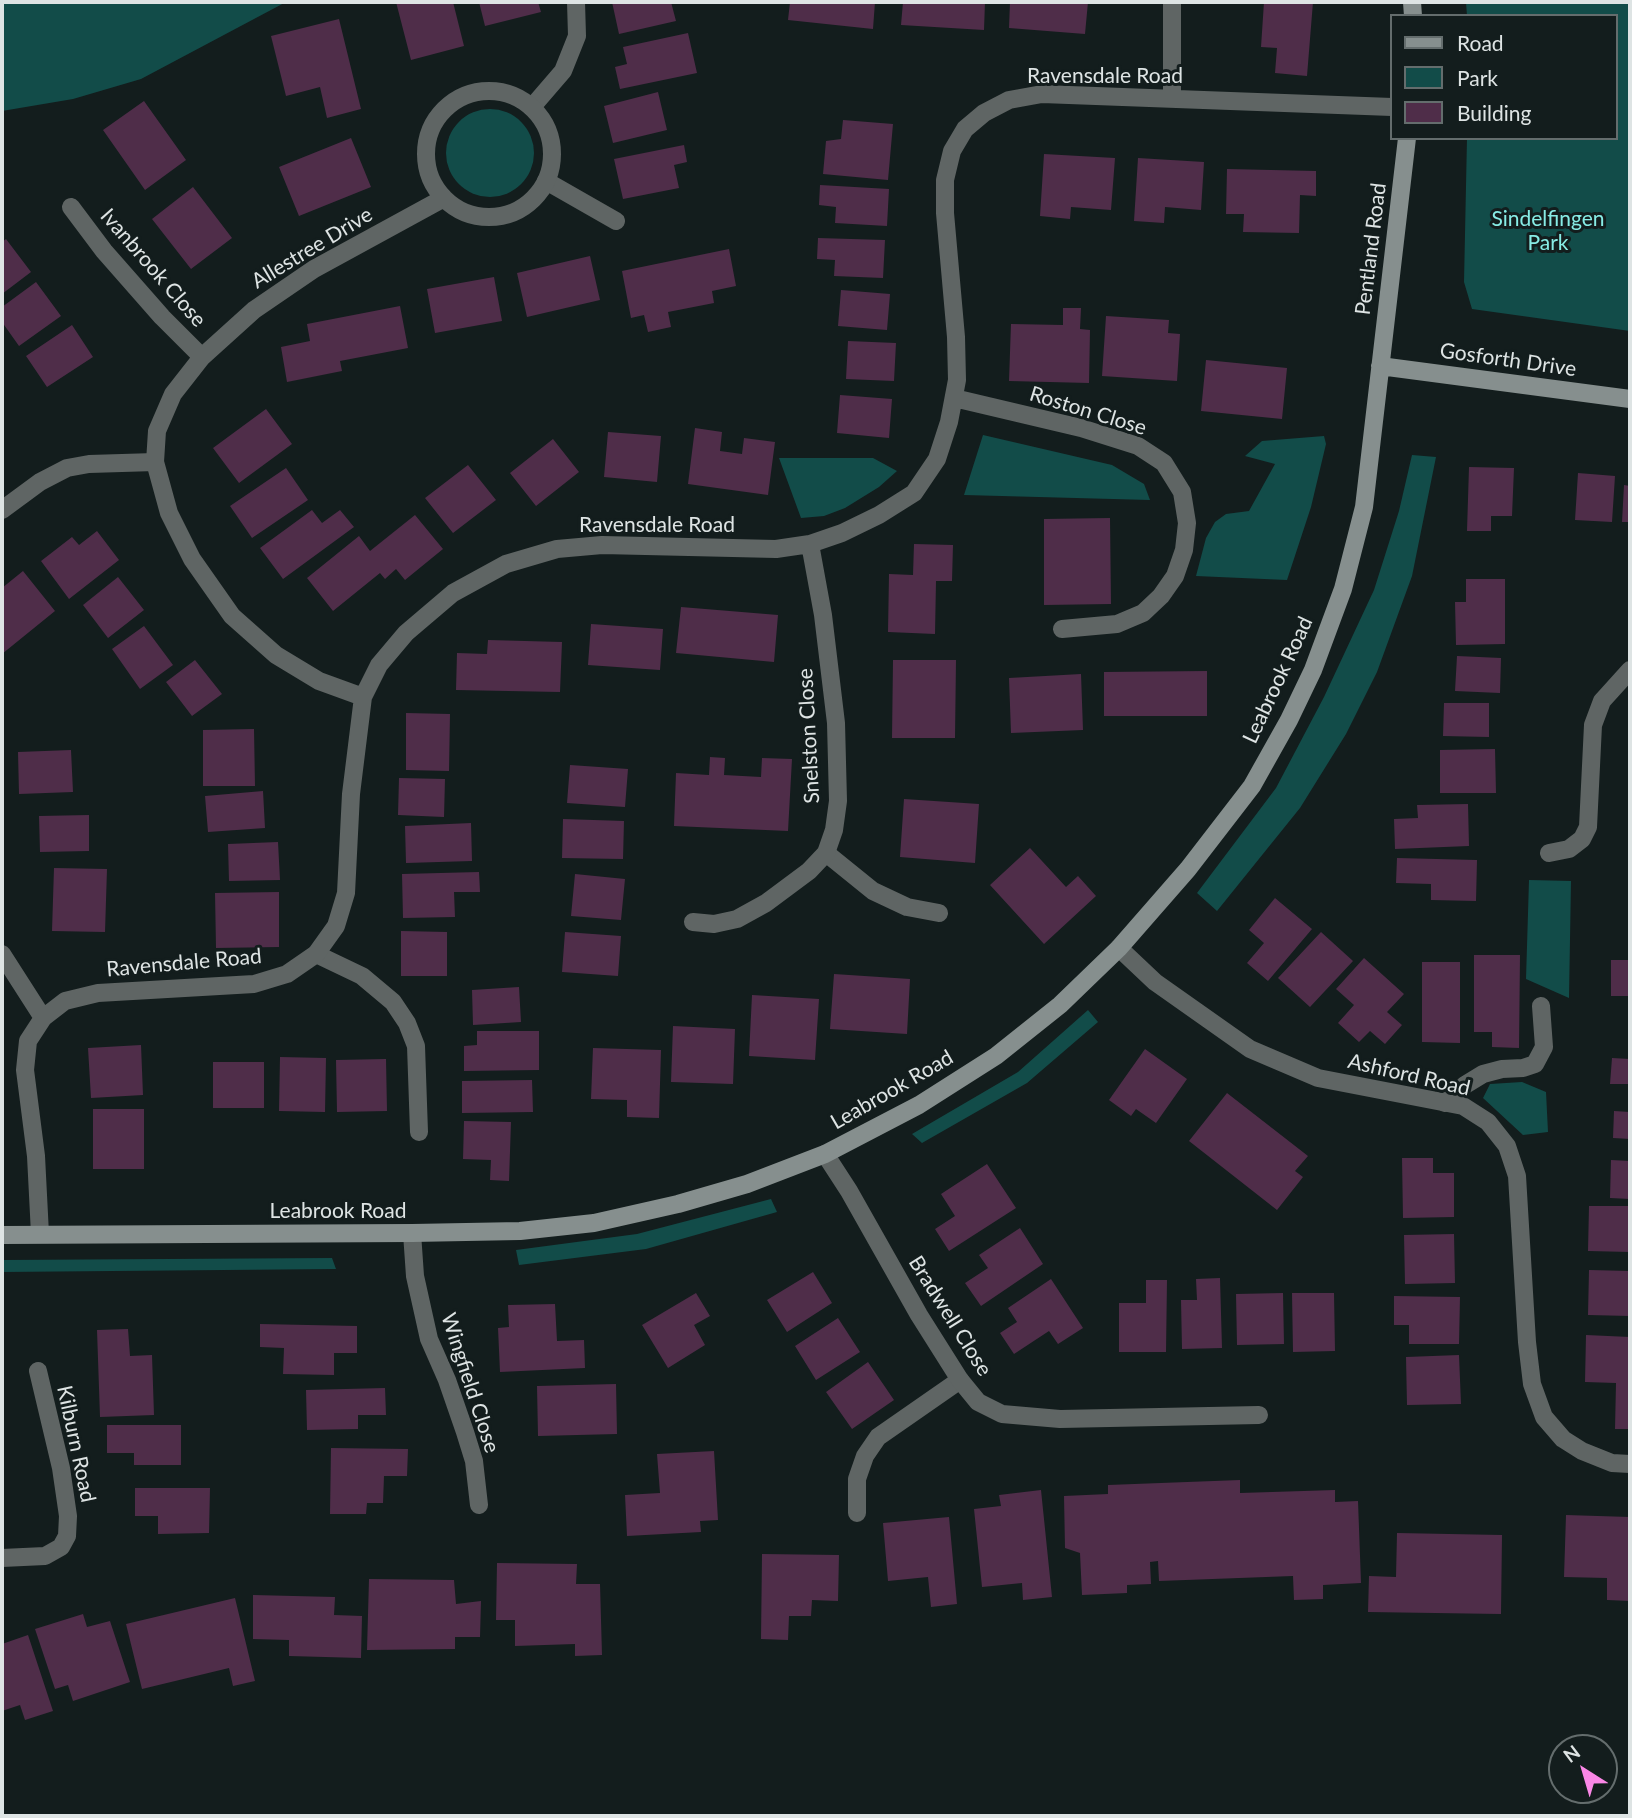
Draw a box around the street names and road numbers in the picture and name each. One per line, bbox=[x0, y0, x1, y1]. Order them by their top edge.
street label: Ravensdale Road bbox=[1027, 63, 1183, 89]
street label: Pentland Road bbox=[1350, 181, 1392, 317]
street label: Allestree Drive bbox=[247, 202, 377, 294]
street label: Ivanbrook Close bbox=[95, 204, 211, 332]
street label: Gosforth Drive bbox=[1438, 338, 1578, 382]
street label: Roston Close bbox=[1026, 381, 1150, 441]
street label: Ravensdale Road bbox=[579, 512, 735, 538]
street label: Leabrook Road bbox=[1238, 613, 1318, 747]
street label: Snelston Close bbox=[793, 668, 825, 804]
street label: Ravensdale Road bbox=[105, 944, 263, 982]
street label: Leabrook Road bbox=[826, 1045, 958, 1135]
street label: Ashford Road bbox=[1345, 1049, 1473, 1101]
street label: Leabrook Road bbox=[270, 1198, 406, 1224]
street label: Bradwell Close bbox=[903, 1251, 997, 1381]
street label: Wingfield Close bbox=[436, 1310, 504, 1456]
street label: Kilburn Road bbox=[51, 1383, 101, 1505]

